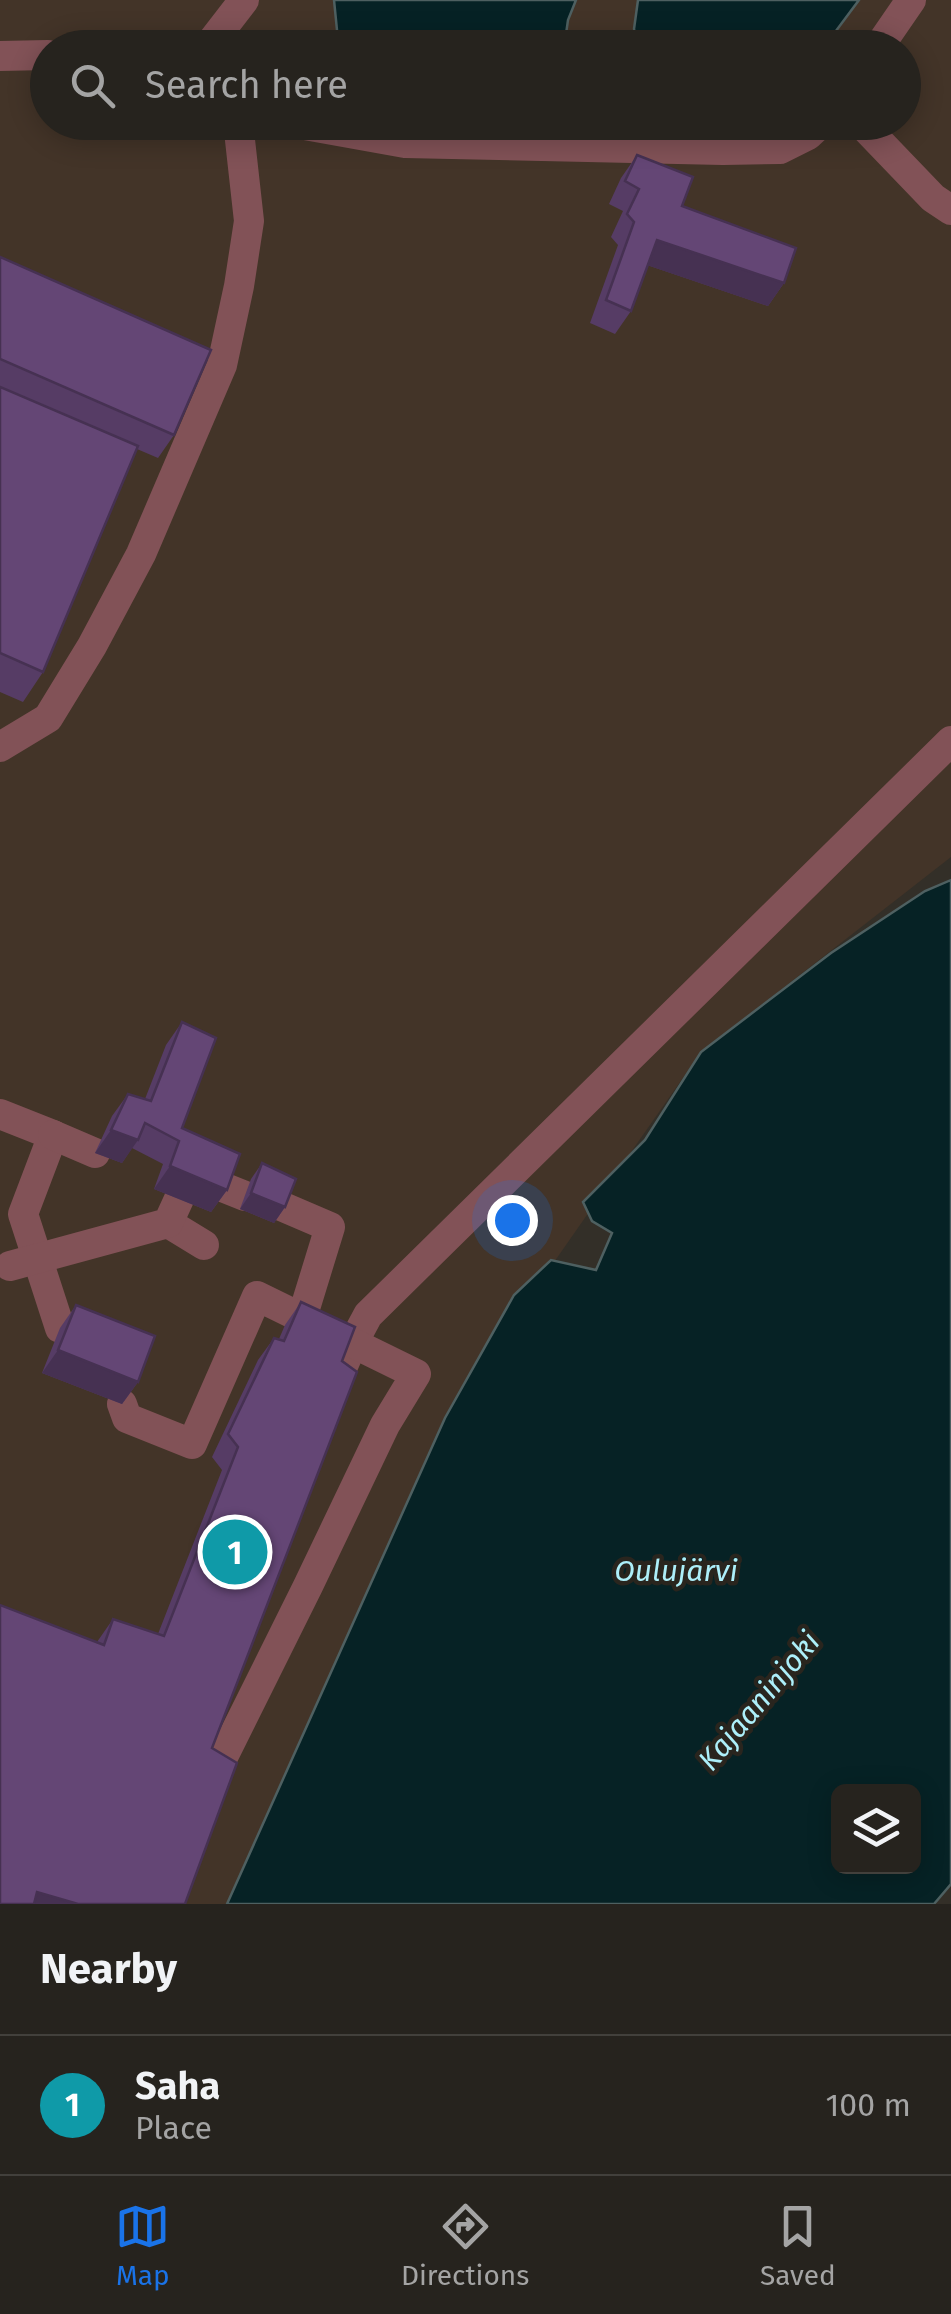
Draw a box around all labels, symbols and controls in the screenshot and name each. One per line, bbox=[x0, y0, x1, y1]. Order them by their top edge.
search box bbox=[30, 30, 921, 140]
icon: search bbox=[65, 58, 120, 113]
text: Search here bbox=[145, 62, 348, 108]
your location bbox=[487, 1195, 538, 1246]
pin: 1 bbox=[202, 1514, 268, 1590]
water label: Oulujärvi bbox=[614, 1553, 738, 1589]
water label: Kajaaninjoki bbox=[690, 1624, 828, 1778]
map controls bbox=[831, 1784, 921, 1874]
button: layers bbox=[831, 1784, 921, 1874]
text: Nearby bbox=[40, 1944, 177, 1994]
text: Saha bbox=[135, 2063, 220, 2109]
text: 1 bbox=[65, 2086, 80, 2124]
text: 100 m bbox=[826, 2086, 911, 2124]
text: Place bbox=[135, 2109, 212, 2147]
tab: Map bbox=[115, 2199, 170, 2292]
tab: Directions bbox=[401, 2199, 529, 2292]
tab: Saved bbox=[760, 2199, 836, 2292]

